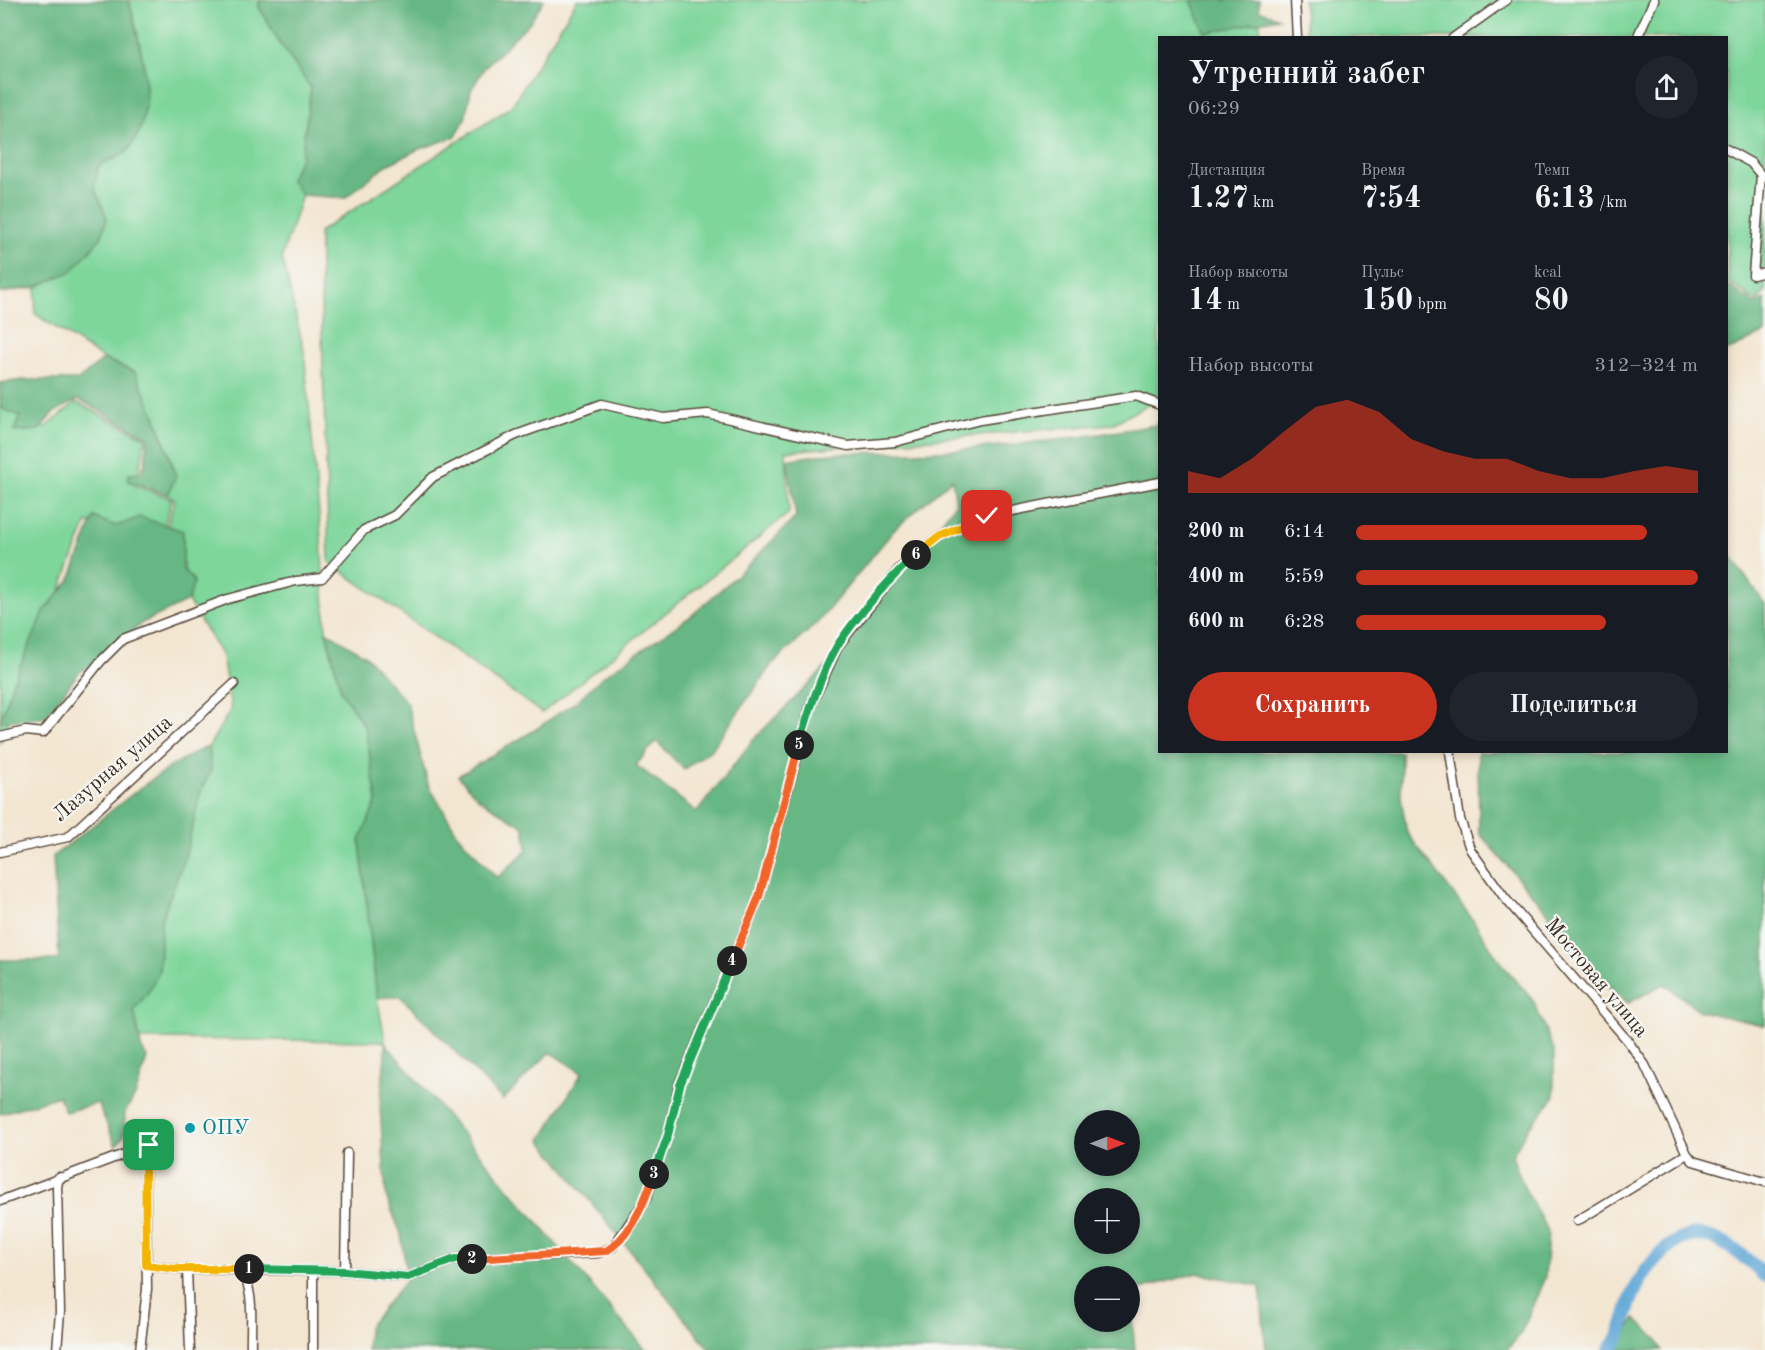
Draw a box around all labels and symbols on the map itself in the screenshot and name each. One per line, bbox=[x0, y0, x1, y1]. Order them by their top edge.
pin bbox=[961, 490, 1012, 541]
pin: 6 bbox=[901, 540, 931, 570]
street label: Лазурная улица bbox=[49, 712, 177, 826]
pin: 5 bbox=[784, 730, 814, 760]
street label: Мостовая улица bbox=[1540, 914, 1652, 1042]
pin: 4 bbox=[717, 946, 747, 976]
north arrow bbox=[1074, 1110, 1140, 1176]
place label: ОПУ bbox=[202, 1118, 249, 1139]
pin bbox=[123, 1119, 174, 1170]
marker: ОПУ bbox=[183, 1121, 197, 1135]
pin: 3 bbox=[639, 1159, 669, 1189]
pin: 2 bbox=[457, 1244, 487, 1274]
pin: 1 bbox=[234, 1254, 264, 1284]

